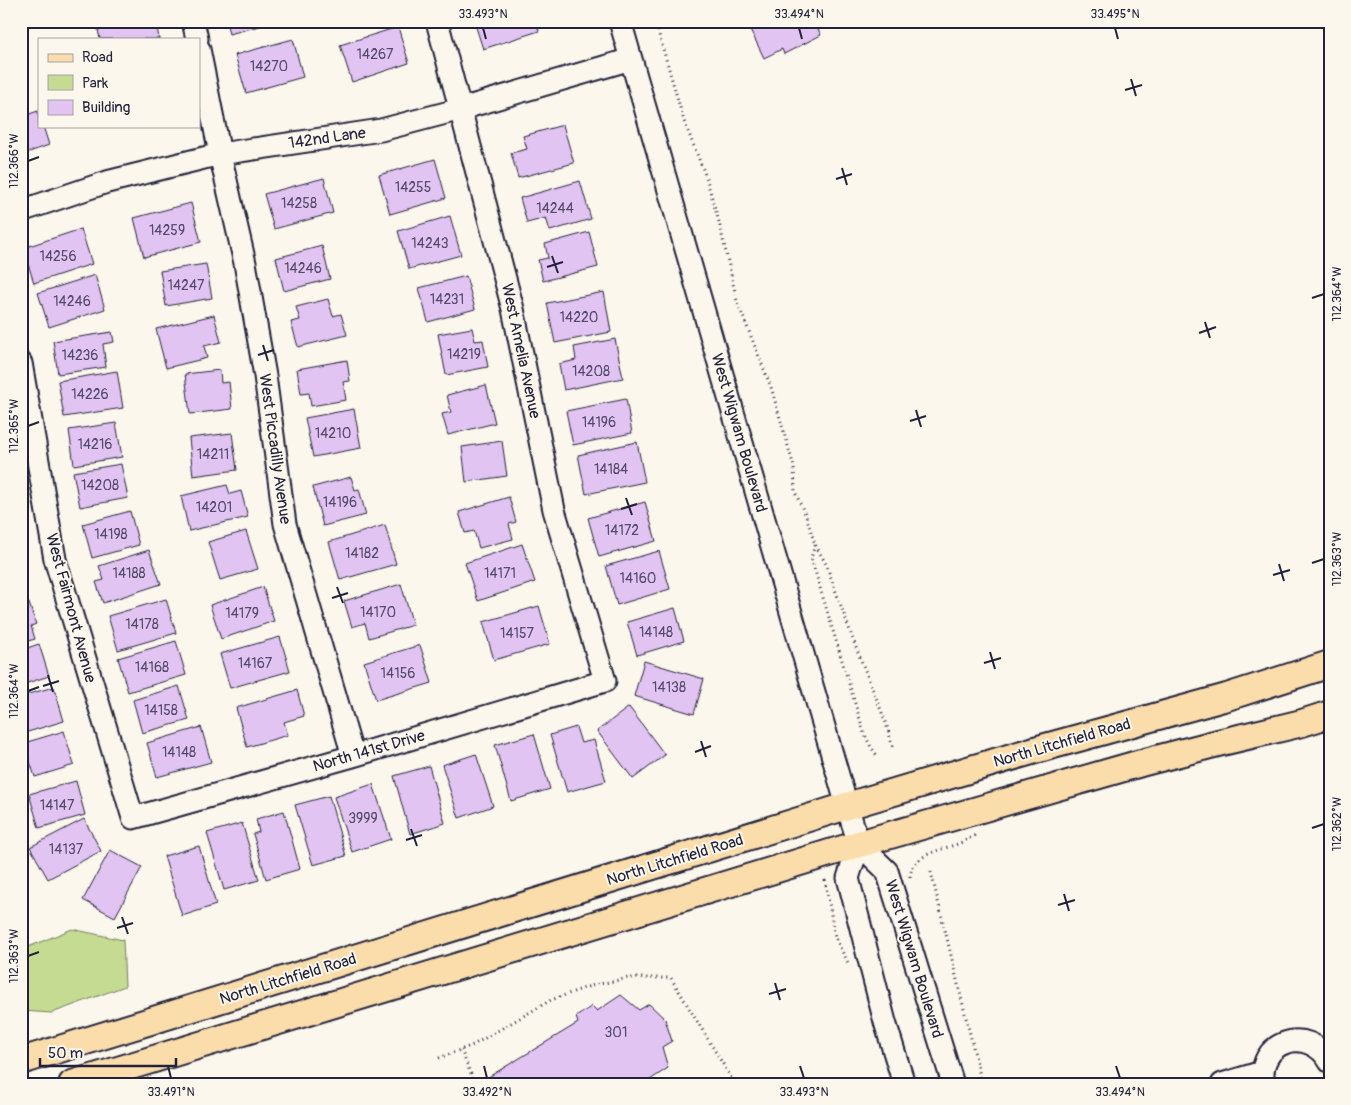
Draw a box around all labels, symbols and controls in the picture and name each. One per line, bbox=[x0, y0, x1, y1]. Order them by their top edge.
text: 33.493°N bbox=[458, 7, 508, 22]
text: 33.494°N bbox=[774, 7, 824, 22]
text: 33.495°N bbox=[1090, 7, 1140, 22]
legend bbox=[38, 38, 200, 128]
house number: 14267 bbox=[357, 46, 394, 63]
text: Road bbox=[82, 48, 113, 67]
house number: 14270 bbox=[250, 58, 288, 75]
text: Park bbox=[82, 74, 109, 93]
text: Building bbox=[82, 98, 130, 117]
street label: 142nd Lane bbox=[287, 123, 367, 153]
text: 112.366°W bbox=[7, 134, 22, 188]
house number: 14255 bbox=[395, 179, 431, 196]
house number: 14258 bbox=[281, 195, 317, 212]
house number: 14244 bbox=[536, 200, 574, 217]
house number: 14259 bbox=[149, 222, 185, 239]
house number: 14243 bbox=[411, 235, 449, 252]
house number: 14256 bbox=[39, 248, 77, 265]
house number: 14246 bbox=[284, 260, 322, 277]
text: 112.364°W bbox=[1330, 267, 1345, 321]
house number: 14247 bbox=[168, 277, 205, 294]
street label: West Amelia Avenue bbox=[497, 282, 545, 420]
house number: 14231 bbox=[430, 291, 464, 308]
house number: 14246 bbox=[53, 293, 91, 310]
house number: 14220 bbox=[560, 309, 598, 326]
house number: 14219 bbox=[447, 346, 481, 363]
house number: 14236 bbox=[62, 347, 98, 364]
street label: West Wigwam Boulevard bbox=[707, 351, 771, 515]
house number: 14208 bbox=[572, 363, 610, 380]
street label: West Piccadilly Avenue bbox=[255, 372, 295, 526]
house number: 14226 bbox=[71, 386, 109, 403]
text: 112.365°W bbox=[7, 399, 22, 453]
house number: 14196 bbox=[582, 414, 616, 431]
house number: 14210 bbox=[315, 425, 351, 442]
house number: 14216 bbox=[77, 436, 113, 453]
house number: 14211 bbox=[197, 446, 229, 463]
house number: 14184 bbox=[594, 461, 628, 478]
house number: 14208 bbox=[81, 477, 119, 494]
house number: 14196 bbox=[323, 494, 357, 511]
house number: 14201 bbox=[196, 499, 232, 516]
house number: 14172 bbox=[605, 522, 639, 539]
house number: 14198 bbox=[94, 526, 128, 543]
street label: West Fairmont Avenue bbox=[41, 531, 101, 685]
text: 112.363°W bbox=[1330, 532, 1345, 586]
house number: 14182 bbox=[345, 545, 379, 562]
house number: 14188 bbox=[112, 565, 146, 582]
house number: 14171 bbox=[484, 565, 516, 582]
house number: 14160 bbox=[620, 570, 656, 587]
house number: 14170 bbox=[360, 604, 396, 621]
house number: 14179 bbox=[225, 605, 259, 622]
house number: 14178 bbox=[125, 616, 159, 633]
house number: 14148 bbox=[639, 624, 673, 641]
house number: 14157 bbox=[500, 625, 535, 642]
house number: 14167 bbox=[238, 655, 273, 672]
house number: 14168 bbox=[135, 659, 169, 676]
text: 112.364°W bbox=[7, 664, 22, 718]
house number: 14156 bbox=[381, 665, 415, 682]
house number: 14138 bbox=[652, 679, 686, 696]
house number: 14158 bbox=[144, 702, 178, 719]
street label: North Litchfield Road bbox=[991, 714, 1133, 772]
street label: North 141st Drive bbox=[311, 725, 427, 777]
house number: 14148 bbox=[162, 744, 196, 761]
house number: 14147 bbox=[40, 797, 75, 814]
text: 112.362°W bbox=[1330, 797, 1345, 851]
house number: 3999 bbox=[348, 810, 378, 827]
street label: North Litchfield Road bbox=[604, 830, 746, 890]
house number: 14137 bbox=[49, 841, 84, 858]
street label: West Wigwam Boulevard bbox=[880, 877, 948, 1041]
text: 112.363°W bbox=[7, 929, 22, 983]
street label: North Litchfield Road bbox=[217, 949, 359, 1009]
house number: 301 bbox=[605, 1024, 627, 1041]
scale bar bbox=[40, 1035, 176, 1067]
text: 50 m bbox=[48, 1044, 83, 1063]
text: 33.491°N bbox=[147, 1085, 195, 1100]
text: 33.492°N bbox=[462, 1085, 512, 1100]
text: 33.493°N bbox=[779, 1085, 829, 1100]
text: 33.494°N bbox=[1095, 1085, 1145, 1100]

